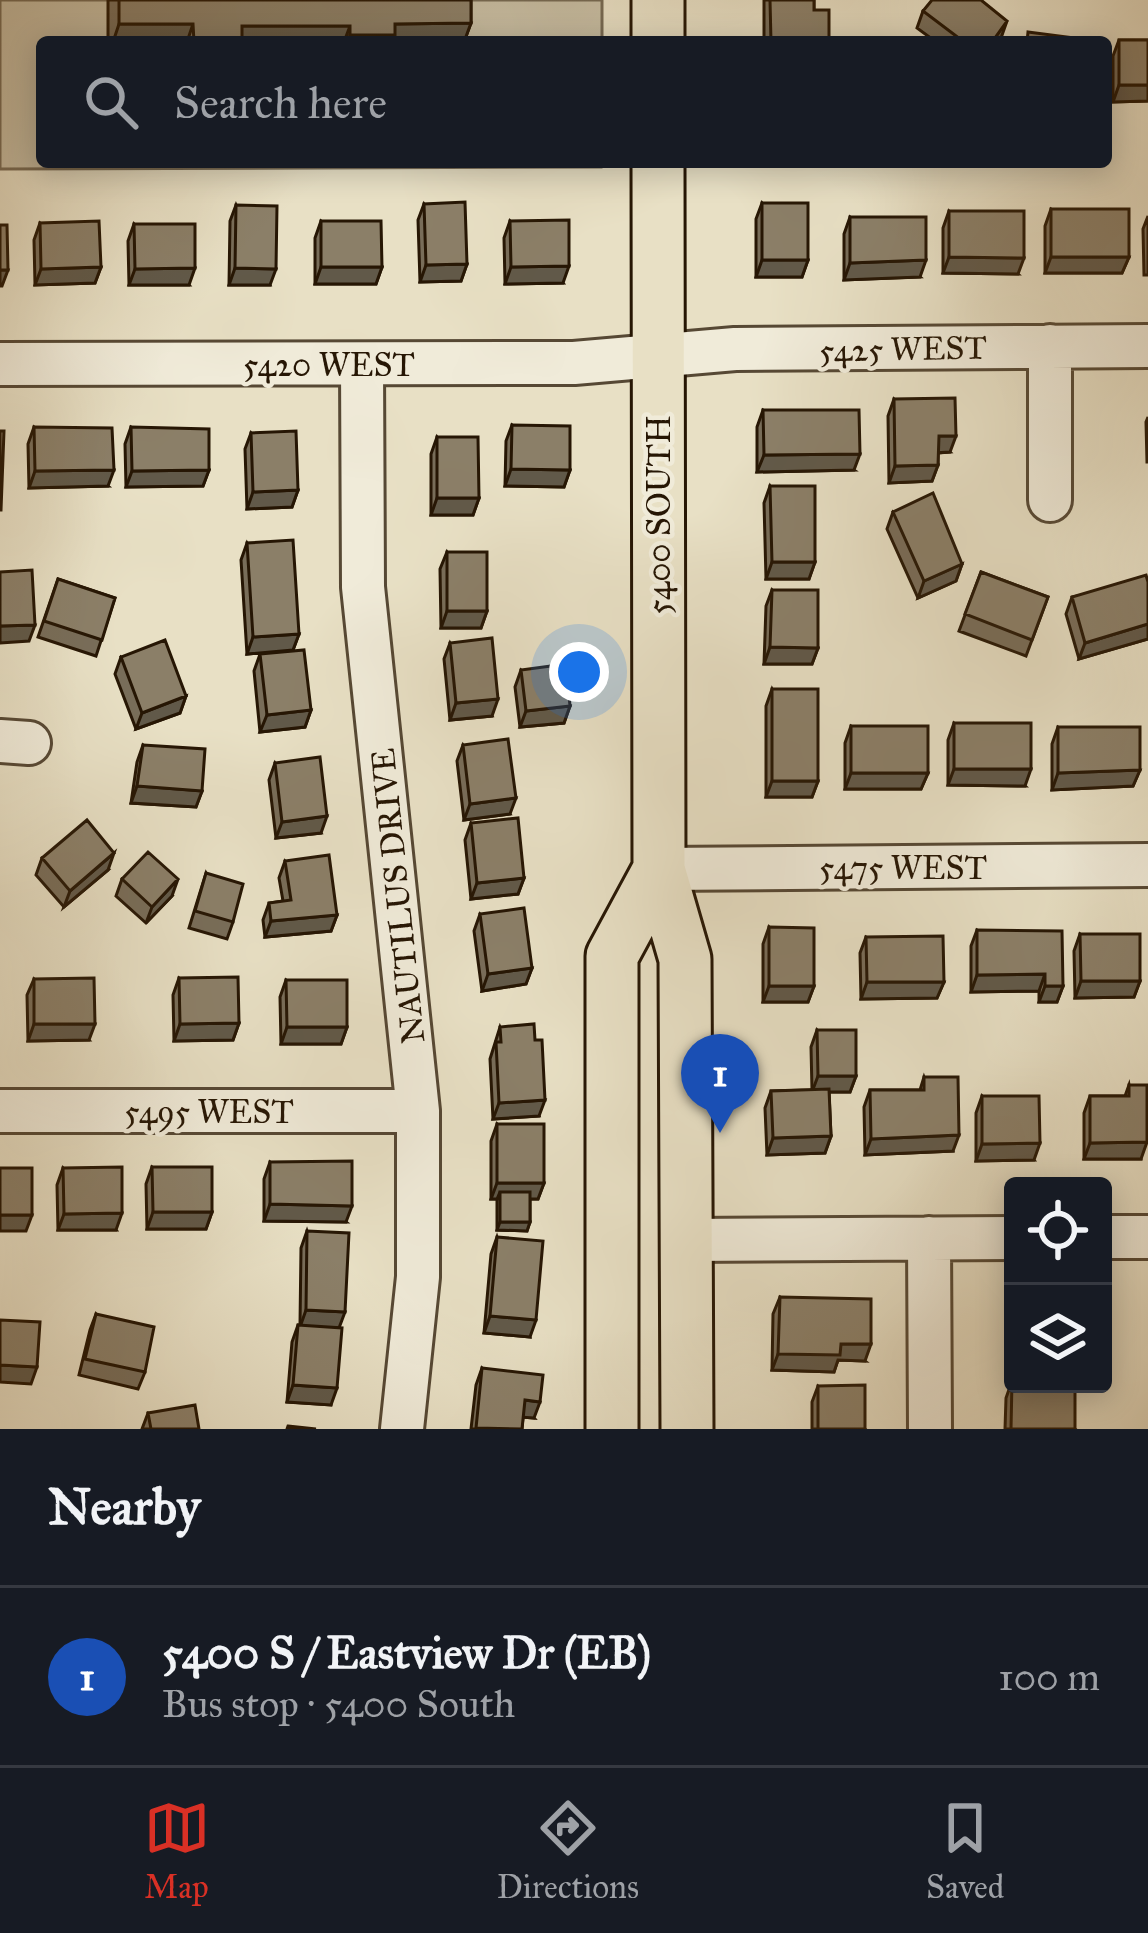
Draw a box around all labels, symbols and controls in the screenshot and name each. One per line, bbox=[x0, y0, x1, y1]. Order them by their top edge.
search box bbox=[36, 36, 1112, 168]
icon: search bbox=[78, 69, 144, 135]
text: Search here bbox=[174, 75, 387, 130]
street label: 5425 WEST bbox=[819, 328, 987, 370]
street label: 5420 WEST bbox=[243, 345, 415, 385]
street label: 5400 SOUTH bbox=[639, 415, 679, 615]
your location bbox=[549, 642, 609, 702]
street label: NAUTILUS DRIVE bbox=[363, 746, 433, 1046]
street label: 5475 WEST bbox=[819, 848, 987, 888]
pin: 1 bbox=[681, 1034, 759, 1133]
street label: 5495 WEST bbox=[124, 1092, 294, 1133]
map controls bbox=[1004, 1177, 1112, 1393]
button: locate bbox=[1004, 1177, 1112, 1285]
button: layers bbox=[1004, 1285, 1112, 1393]
text: Nearby bbox=[48, 1476, 200, 1538]
text: 5400 S / Eastview Dr (EB) bbox=[162, 1625, 651, 1680]
text: 1 bbox=[79, 1653, 95, 1701]
text: 100 m bbox=[998, 1653, 1100, 1701]
text: Bus stop · 5400 South bbox=[162, 1680, 515, 1728]
tab: Map bbox=[144, 1795, 210, 1907]
tab: Directions bbox=[497, 1795, 639, 1907]
tab: Saved bbox=[926, 1795, 1004, 1907]

